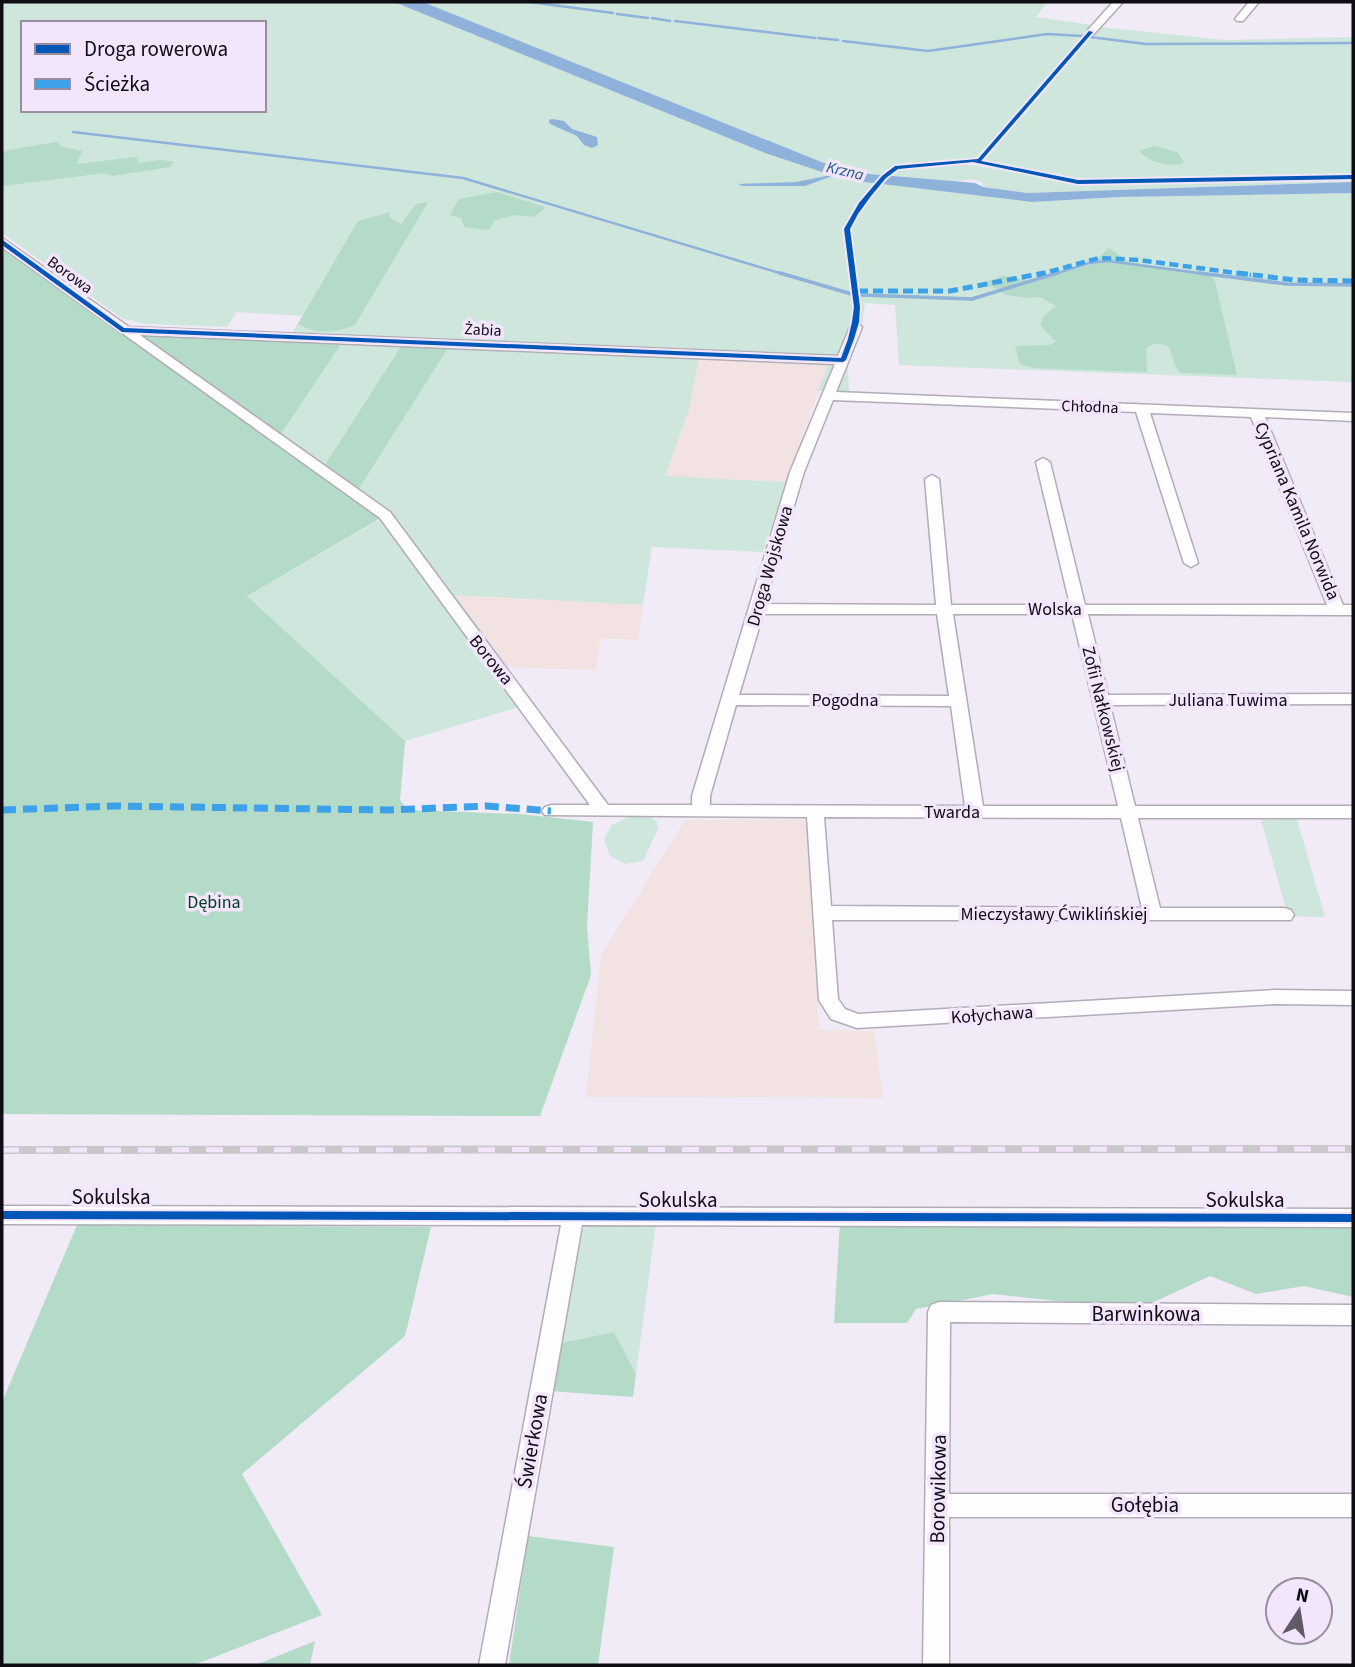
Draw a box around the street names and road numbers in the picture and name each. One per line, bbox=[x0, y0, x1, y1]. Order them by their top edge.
street label: Borowa bbox=[43, 251, 97, 299]
street label: Żabia bbox=[464, 318, 502, 342]
street label: Chłodna bbox=[1061, 395, 1119, 419]
street label: Cypriana Kamila Norwida bbox=[1248, 418, 1346, 604]
street label: Droga Wojskowa bbox=[741, 503, 799, 629]
street label: Wolska bbox=[1028, 597, 1082, 622]
street label: Borowa bbox=[463, 630, 519, 690]
street label: Zofii Nałkowskiej bbox=[1075, 644, 1131, 774]
street label: Pogodna bbox=[811, 688, 879, 713]
street label: Juliana Tuwima bbox=[1169, 688, 1288, 713]
street label: Twarda bbox=[924, 800, 980, 825]
street label: Mieczysławy Ćwiklińskiej bbox=[960, 902, 1148, 927]
street label: Kołychawa bbox=[950, 1000, 1034, 1030]
street label: Sokulska bbox=[71, 1182, 151, 1212]
street label: Sokulska bbox=[638, 1185, 718, 1215]
street label: Sokulska bbox=[1205, 1185, 1285, 1215]
street label: Barwinkowa bbox=[1091, 1299, 1201, 1329]
street label: Świerkowa bbox=[509, 1391, 555, 1491]
street label: Borowikowa bbox=[922, 1434, 954, 1544]
street label: Gołębia bbox=[1111, 1490, 1179, 1520]

